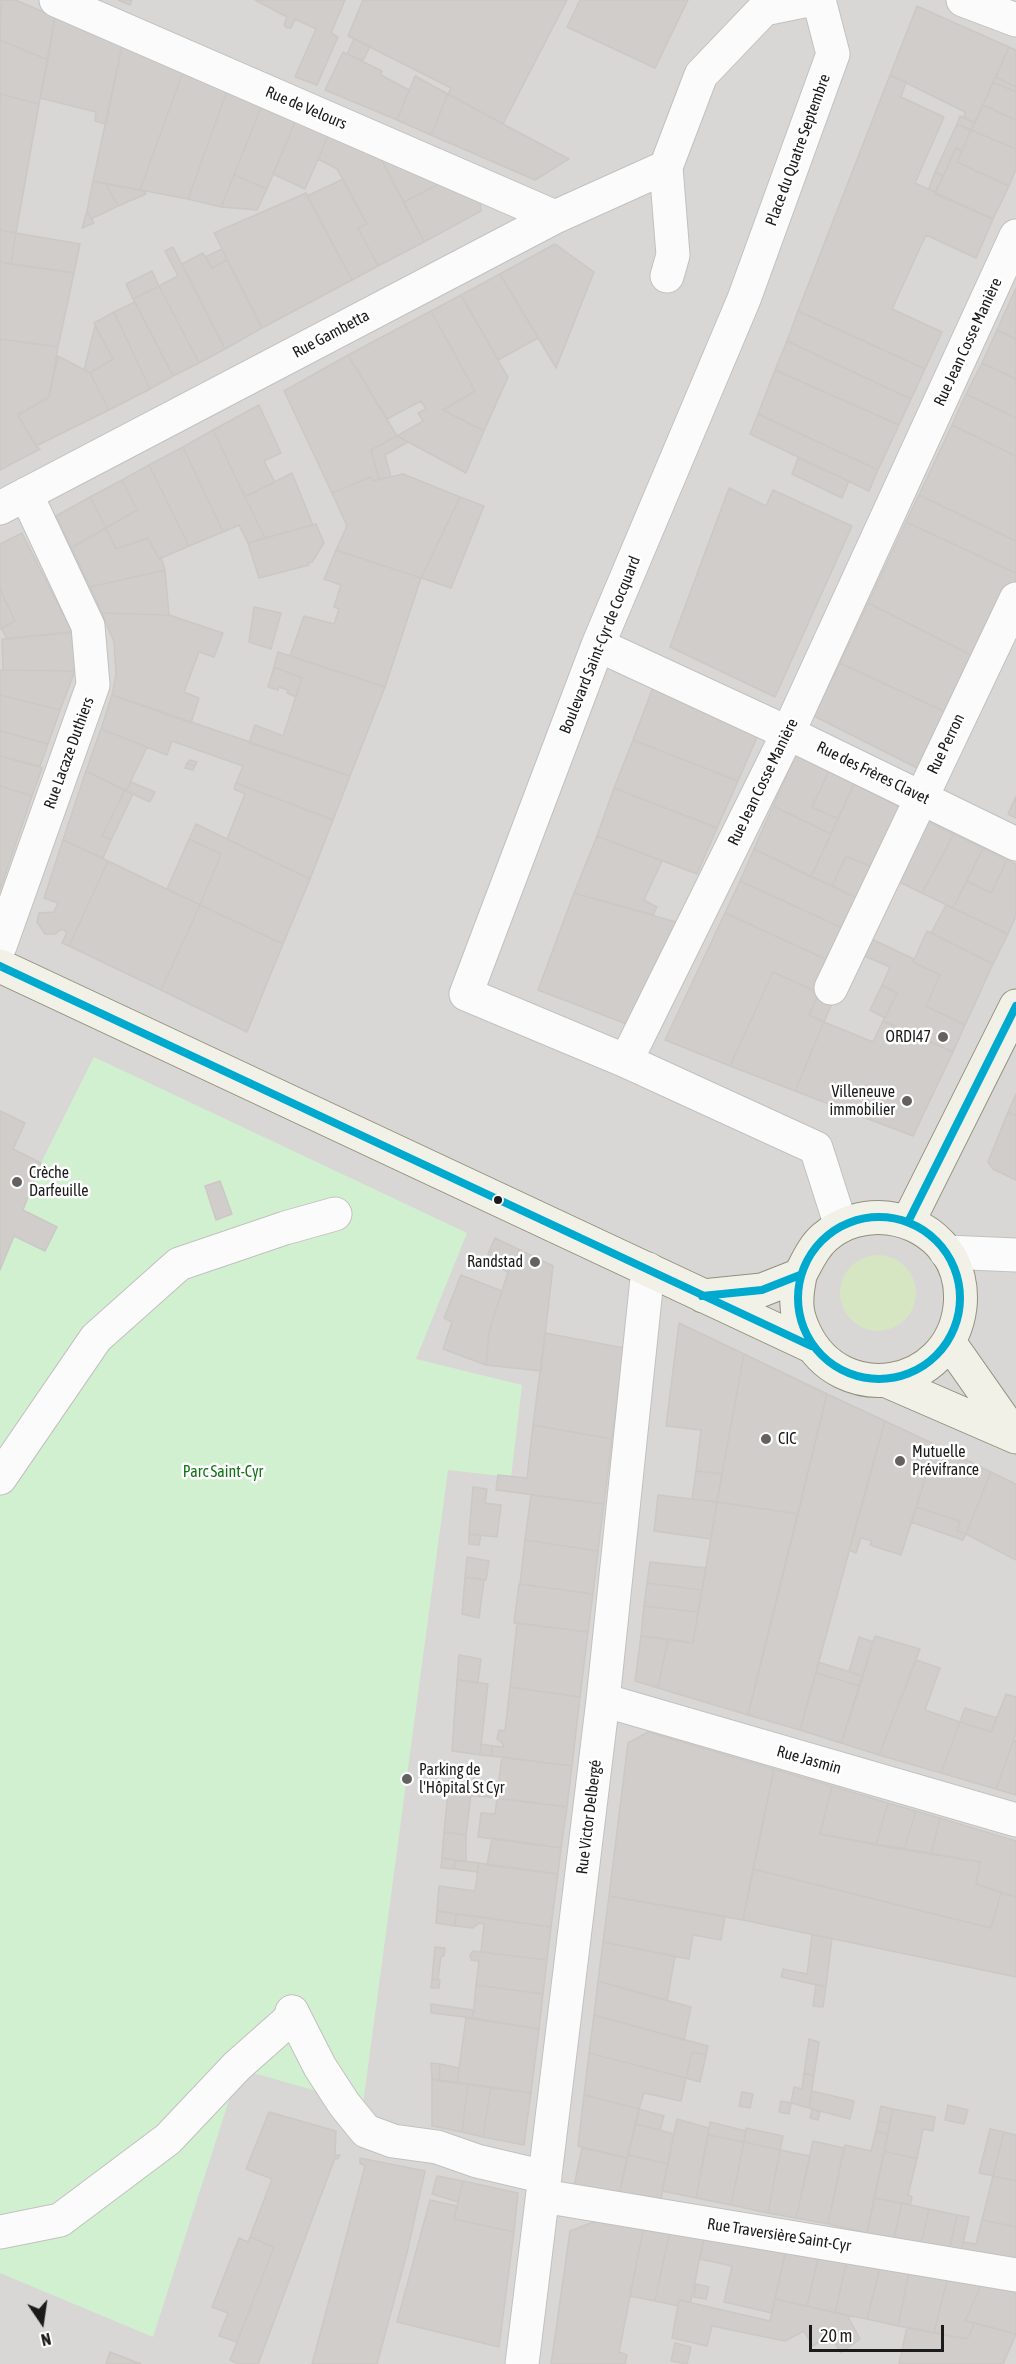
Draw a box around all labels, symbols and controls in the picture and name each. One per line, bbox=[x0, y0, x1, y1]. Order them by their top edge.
street label: Place du Quatre Septembre bbox=[762, 72, 834, 228]
street label: Rue de Velours bbox=[262, 82, 350, 134]
street label: Rue Jean Cosse Manière bbox=[930, 275, 1006, 409]
street label: Rue Gambetta bbox=[289, 306, 373, 362]
street label: Boulevard Saint-Cyr de Cocquard bbox=[556, 553, 644, 737]
street label: Rue Lacaze Duthiers bbox=[40, 694, 98, 812]
street label: Rue Perron bbox=[923, 711, 969, 777]
street label: Rue Jean Cosse Manière bbox=[724, 715, 802, 849]
street label: Rue des Frères Clavet bbox=[814, 737, 932, 809]
place label: ORDI47 bbox=[886, 1027, 931, 1047]
marker: ORDI47 bbox=[936, 1030, 950, 1044]
place label: Villeneuve immobilier bbox=[830, 1082, 895, 1120]
marker: Villeneuve immobilier bbox=[900, 1094, 914, 1108]
place label: Crèche Darfeuille bbox=[29, 1163, 89, 1201]
marker: Crèche Darfeuille bbox=[10, 1175, 24, 1189]
unlabelled marker bbox=[492, 1194, 504, 1206]
place label: Randstad bbox=[467, 1252, 523, 1272]
marker: Randstad bbox=[528, 1255, 542, 1269]
place label: CIC bbox=[778, 1429, 796, 1449]
marker: CIC bbox=[759, 1432, 773, 1446]
place label: Mutuelle Prévifrance bbox=[912, 1442, 979, 1480]
marker: Mutuelle Prévifrance bbox=[893, 1454, 907, 1468]
park label: Parc Saint-Cyr bbox=[183, 1462, 263, 1482]
street label: Rue Jasmin bbox=[774, 1742, 844, 1778]
street label: Rue Victor Delbergé bbox=[572, 1759, 606, 1875]
place label: Parking de l'Hôpital St Cyr bbox=[419, 1760, 504, 1798]
marker: Parking de l'Hôpital St Cyr bbox=[400, 1772, 414, 1786]
street label: Rue Traversière Saint-Cyr bbox=[706, 2214, 852, 2256]
north arrow bbox=[12, 2292, 72, 2352]
scale bar bbox=[812, 2313, 947, 2351]
text: 20 m bbox=[820, 2325, 852, 2346]
text: N bbox=[39, 2330, 53, 2349]

